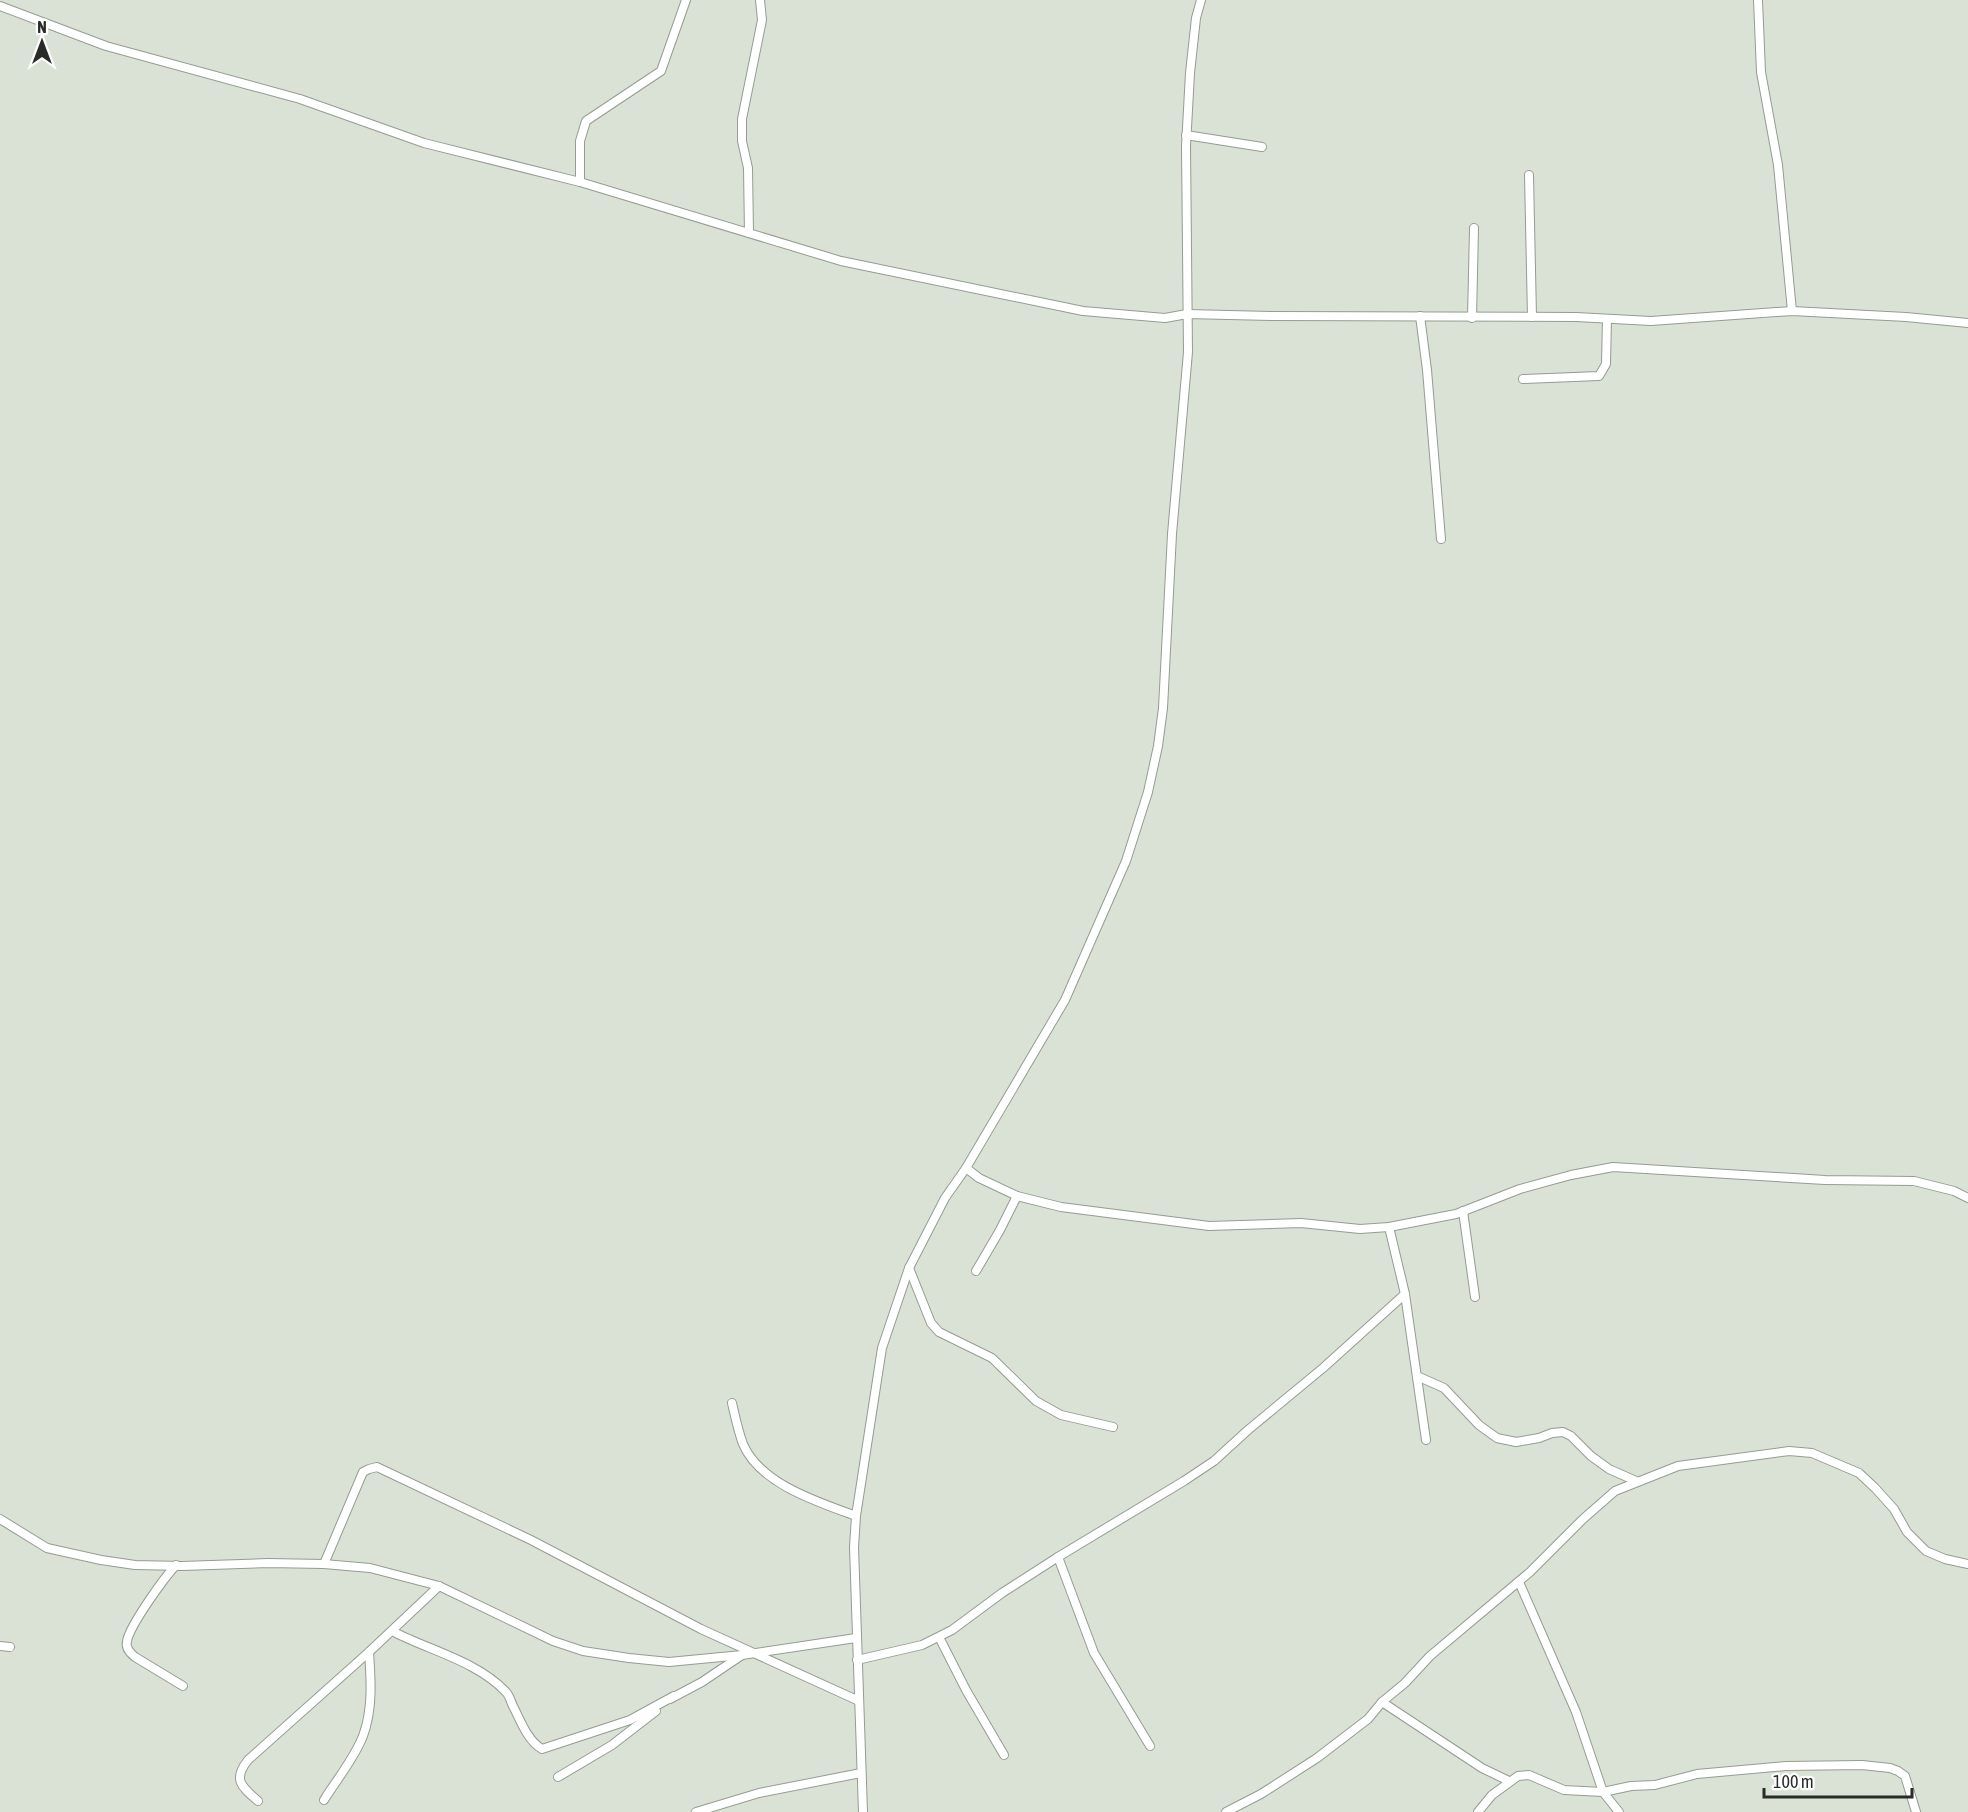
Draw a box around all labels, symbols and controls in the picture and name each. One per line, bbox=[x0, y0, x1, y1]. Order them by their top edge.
north arrow bbox=[12, 12, 72, 72]
text: N bbox=[37, 18, 47, 36]
scale bar bbox=[1764, 1761, 1912, 1799]
text: 100 m bbox=[1773, 1771, 1814, 1792]

